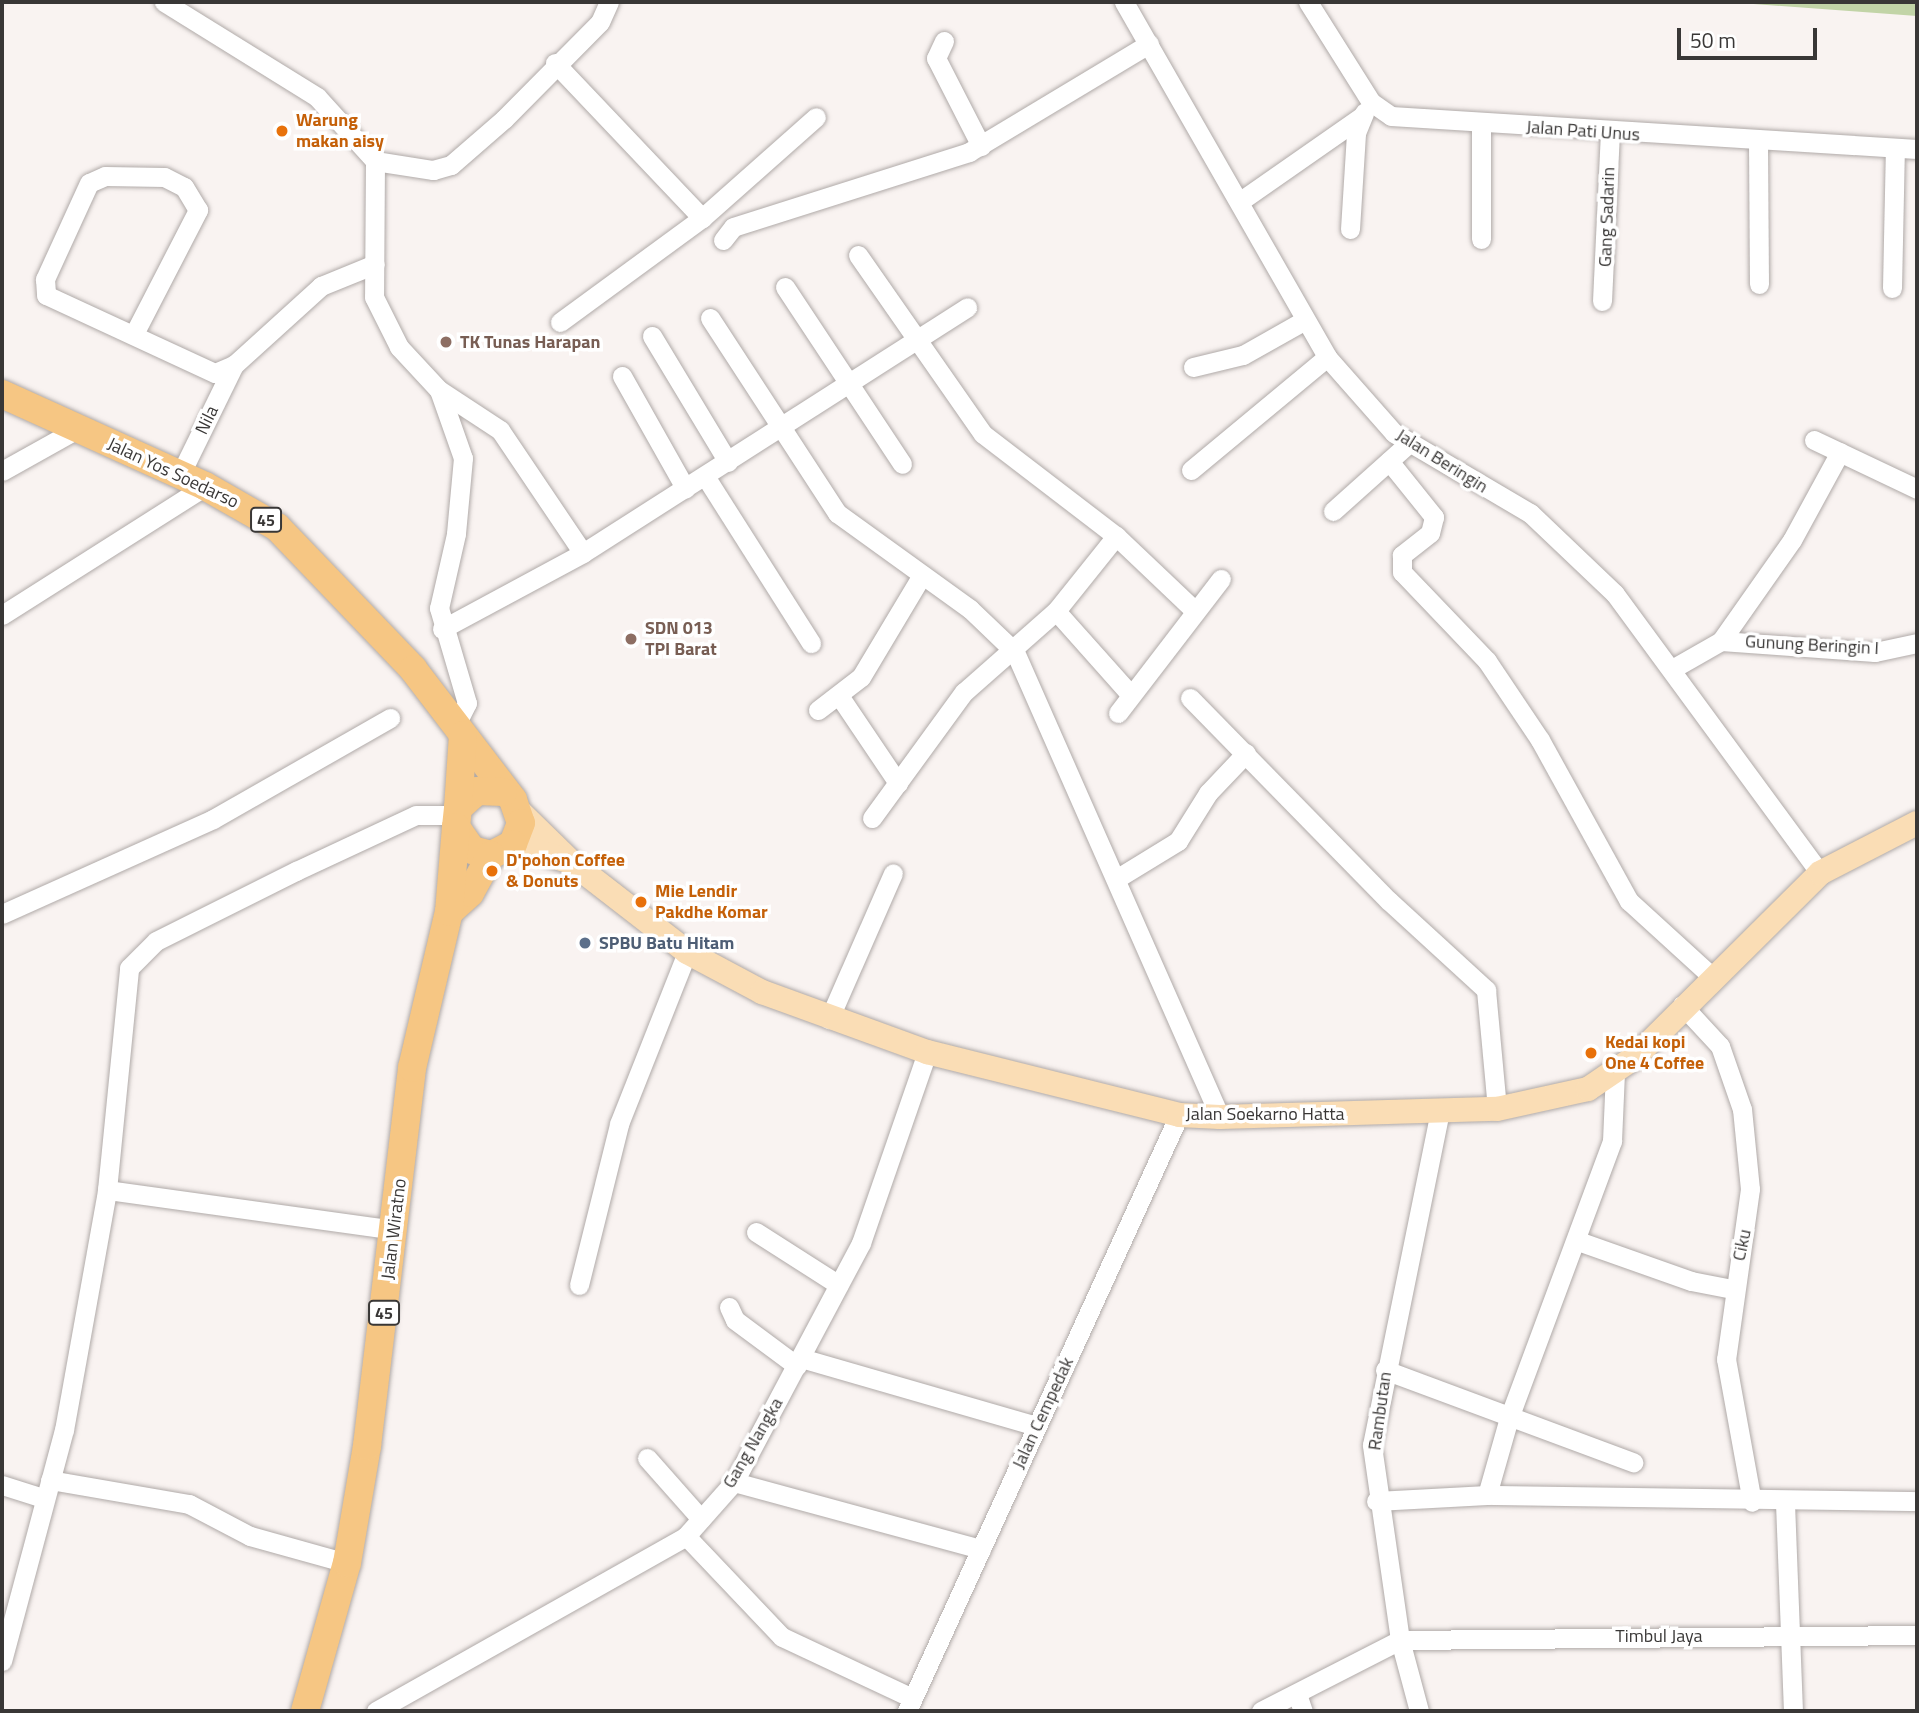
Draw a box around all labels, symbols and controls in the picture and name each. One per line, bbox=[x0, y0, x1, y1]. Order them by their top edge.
scale bar bbox=[1681, 14, 1821, 58]
text: 50 m bbox=[1690, 24, 1736, 56]
place label: Warung makan aisy bbox=[296, 110, 384, 152]
street label: Jalan Pati Unus bbox=[1525, 116, 1641, 146]
marker: Warung makan aisy bbox=[274, 123, 290, 139]
street label: Gang Sadarin bbox=[1594, 167, 1620, 267]
place label: TK Tunas Harapan bbox=[460, 331, 600, 353]
marker: TK Tunas Harapan bbox=[438, 334, 454, 350]
street label: Nila bbox=[191, 402, 223, 438]
street label: Jalan Beringin bbox=[1392, 424, 1492, 498]
street label: Jalan Yos Soedarso bbox=[104, 433, 242, 513]
road number: 45 bbox=[248, 508, 284, 533]
place label: SDN 013 TPI Barat bbox=[645, 618, 717, 660]
marker: SDN 013 TPI Barat bbox=[623, 631, 639, 647]
street label: Gunung Beringin I bbox=[1745, 631, 1879, 659]
place label: D'pohon Coffee & Donuts bbox=[506, 850, 625, 892]
marker: D'pohon Coffee & Donuts bbox=[484, 863, 500, 879]
place label: Mie Lendir Pakdhe Komar bbox=[655, 881, 768, 924]
marker: Mie Lendir Pakdhe Komar bbox=[633, 894, 649, 910]
place label: SPBU Batu Hitam bbox=[599, 932, 734, 954]
marker: SPBU Batu Hitam bbox=[577, 935, 593, 951]
place label: Kedai kopi One 4 Coffee bbox=[1605, 1032, 1704, 1074]
marker: Kedai kopi One 4 Coffee bbox=[1583, 1045, 1599, 1061]
street label: Jalan Soekarno Hatta bbox=[1185, 1103, 1345, 1125]
street label: Jalan Wiratno bbox=[377, 1177, 411, 1281]
street label: Ciku bbox=[1728, 1227, 1756, 1263]
road number: 45 bbox=[366, 1301, 402, 1326]
street label: Jalan Cempedak bbox=[1008, 1354, 1078, 1472]
street label: Rambutan bbox=[1364, 1370, 1396, 1452]
street label: Gang Nangka bbox=[718, 1394, 788, 1492]
street label: Timbul Jaya bbox=[1615, 1625, 1703, 1647]

